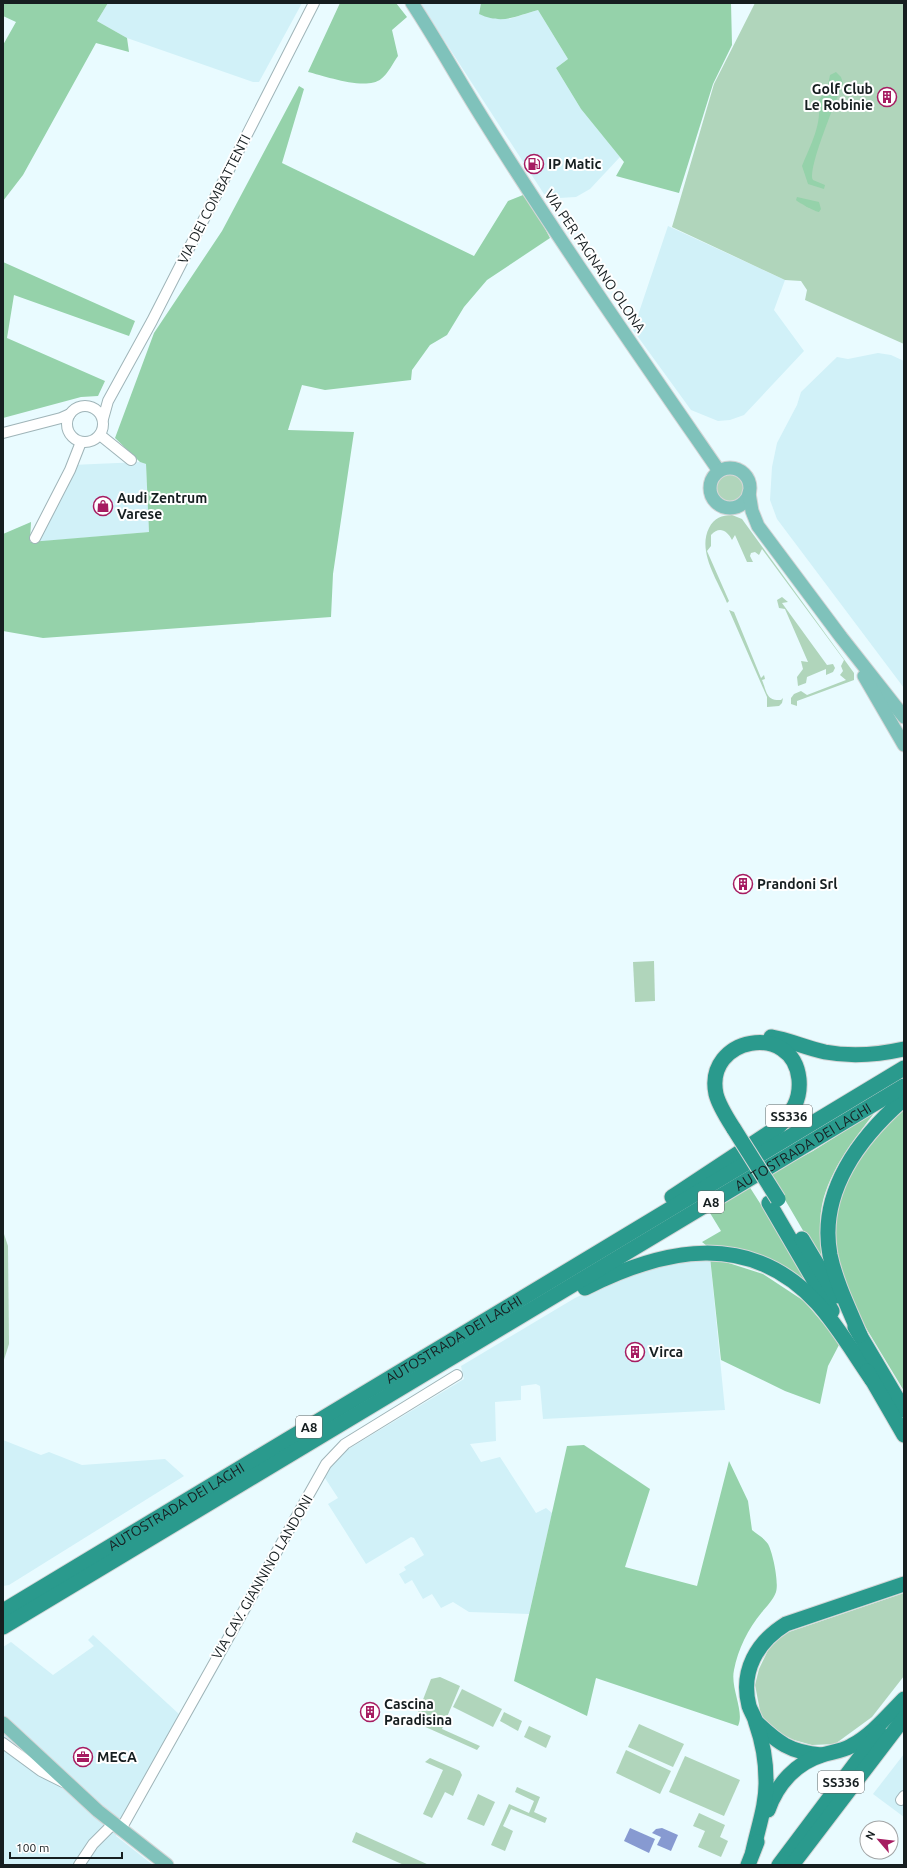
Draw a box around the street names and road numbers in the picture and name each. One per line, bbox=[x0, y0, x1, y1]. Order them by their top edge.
street label: VIA DEI COMBATTENTI bbox=[174, 132, 254, 266]
street label: VIA PER FAGNANO OLONA bbox=[541, 187, 649, 335]
street label: AUTOSTRADA DEI LAGHI bbox=[732, 1100, 874, 1194]
road number: SS336 bbox=[766, 1105, 812, 1127]
road number: A8 bbox=[698, 1191, 724, 1213]
street label: AUTOSTRADA DEI LAGHI bbox=[382, 1292, 525, 1387]
road number: A8 bbox=[296, 1416, 322, 1438]
street label: AUTOSTRADA DEI LAGHI bbox=[105, 1460, 247, 1554]
street label: VIA CAV. GIANNINO LANDONI bbox=[208, 1492, 316, 1662]
road number: SS336 bbox=[818, 1771, 864, 1793]

